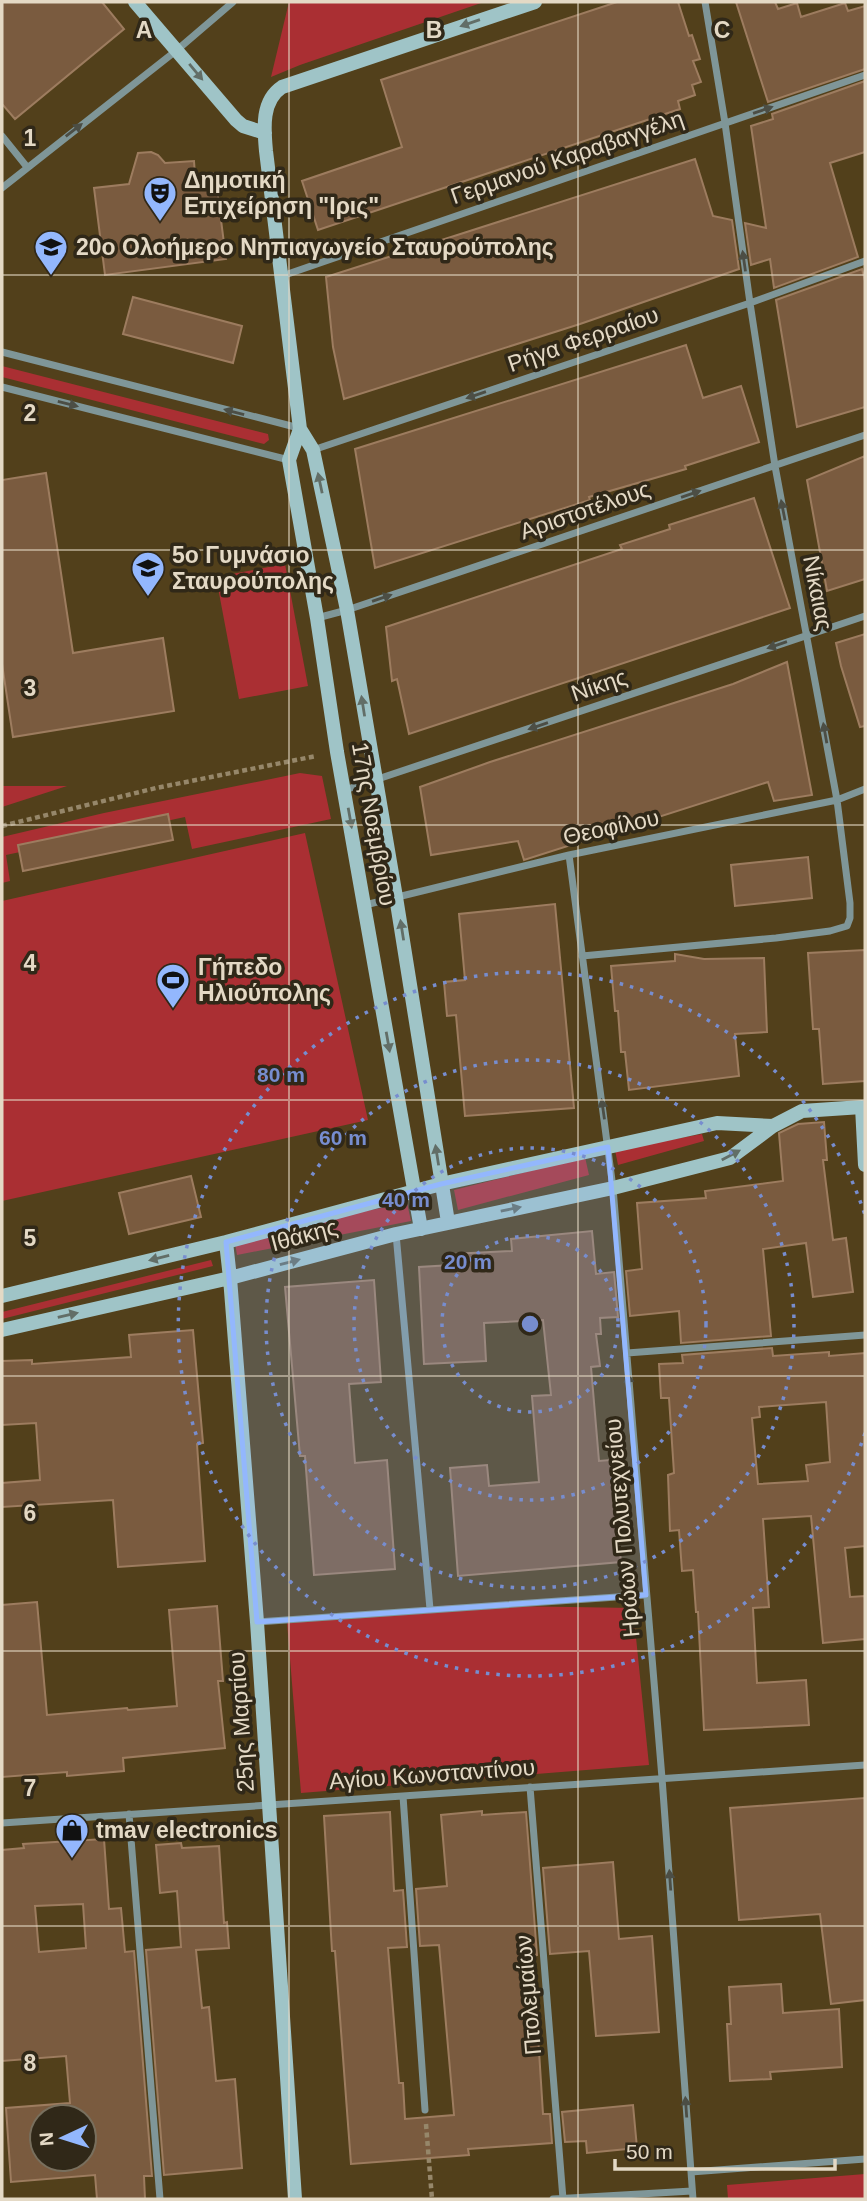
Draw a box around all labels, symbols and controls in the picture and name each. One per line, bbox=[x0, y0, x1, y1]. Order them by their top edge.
text: A bbox=[136, 17, 152, 43]
text: B bbox=[426, 17, 442, 43]
text: C bbox=[714, 17, 730, 43]
one-way arrow bbox=[460, 19, 481, 29]
one-way arrow bbox=[188, 63, 203, 81]
one-way arrow bbox=[753, 104, 774, 115]
street label: Γερμανού Καραβαγγέλη bbox=[447, 105, 687, 209]
one-way arrow bbox=[65, 123, 83, 137]
text: 1 bbox=[24, 125, 37, 151]
place label: Δημοτική Επιχείρηση "Ιρις" bbox=[184, 167, 379, 219]
theatre icon: Δημοτική Επιχείρηση "Ιρις" bbox=[141, 174, 179, 223]
school or university icon: 20ο Ολοήμερο Νηπιαγωγείο Σταυρούπολης bbox=[32, 228, 70, 277]
place label: 20ο Ολοήμερο Νηπιαγωγείο Σταυρούπολης bbox=[76, 234, 554, 260]
one-way arrow bbox=[738, 250, 749, 272]
street label: Ρήγα Φερραίου bbox=[504, 301, 662, 377]
one-way arrow bbox=[466, 390, 487, 401]
one-way arrow bbox=[57, 399, 79, 410]
text: 2 bbox=[24, 400, 36, 426]
one-way arrow bbox=[223, 406, 245, 417]
one-way arrow bbox=[315, 472, 326, 494]
street label: Αριστοτέλους bbox=[517, 476, 653, 544]
one-way arrow bbox=[680, 488, 701, 499]
one-way arrow bbox=[777, 499, 788, 521]
place label: 5ο Γυμνάσιο Σταυρούπολης bbox=[172, 542, 334, 594]
school or university icon: 5ο Γυμνάσιο Σταυρούπολης bbox=[129, 549, 167, 598]
street label: Νίκαιας bbox=[798, 553, 838, 633]
one-way arrow bbox=[372, 592, 393, 603]
one-way arrow bbox=[767, 640, 788, 651]
street label: Νίκης bbox=[568, 663, 630, 707]
text: 3 bbox=[24, 675, 36, 701]
one-way arrow bbox=[357, 695, 368, 717]
one-way arrow bbox=[528, 721, 549, 731]
one-way arrow bbox=[819, 722, 830, 744]
street label: 17ης Νοεμβρίου bbox=[347, 740, 401, 908]
street label: Θεοφίλου bbox=[561, 804, 661, 850]
one-way arrow bbox=[344, 807, 355, 829]
one-way arrow bbox=[396, 919, 407, 941]
text: 4 bbox=[24, 950, 37, 976]
place label: Γήπεδο Ηλιούπολης bbox=[198, 954, 331, 1006]
sports icon: Γήπεδο Ηλιούπολης bbox=[154, 961, 192, 1010]
one-way arrow bbox=[383, 1031, 394, 1053]
text: 80 m bbox=[257, 1063, 305, 1086]
one-way arrow bbox=[597, 1098, 608, 1120]
text: 60 m bbox=[319, 1126, 367, 1149]
one-way arrow bbox=[431, 1144, 442, 1166]
one-way arrow bbox=[721, 1149, 741, 1161]
text: 40 m bbox=[382, 1188, 430, 1211]
one-way arrow bbox=[500, 1204, 522, 1215]
street label: Ιθάκης bbox=[268, 1214, 340, 1256]
text: 5 bbox=[24, 1225, 37, 1251]
text: 20 m bbox=[444, 1250, 492, 1273]
one-way arrow bbox=[148, 1253, 170, 1264]
one-way arrow bbox=[279, 1256, 301, 1267]
one-way arrow bbox=[57, 1309, 79, 1320]
centre of rings bbox=[518, 1312, 542, 1336]
one-way arrow bbox=[623, 1373, 634, 1395]
street label: Ηρώων Πολυτεχνείου bbox=[599, 1417, 645, 1639]
text: 6 bbox=[24, 1500, 36, 1526]
street label: 25ης Μαρτίου bbox=[223, 1651, 259, 1793]
street label: Αγίου Κωνσταντίνου bbox=[328, 1754, 536, 1794]
text: 7 bbox=[24, 1775, 36, 1801]
shop icon: tmav electronics bbox=[53, 1811, 91, 1860]
place label: tmav electronics bbox=[96, 1817, 278, 1843]
one-way arrow bbox=[664, 1869, 675, 1891]
street label: Πτολεμαίων bbox=[510, 1934, 546, 2056]
text: 8 bbox=[24, 2050, 37, 2076]
one-way arrow bbox=[680, 2096, 691, 2118]
north arrow bbox=[28, 2103, 98, 2173]
scale bar bbox=[615, 2128, 836, 2172]
text: N bbox=[36, 2132, 57, 2147]
text: 50 m bbox=[626, 2140, 673, 2163]

